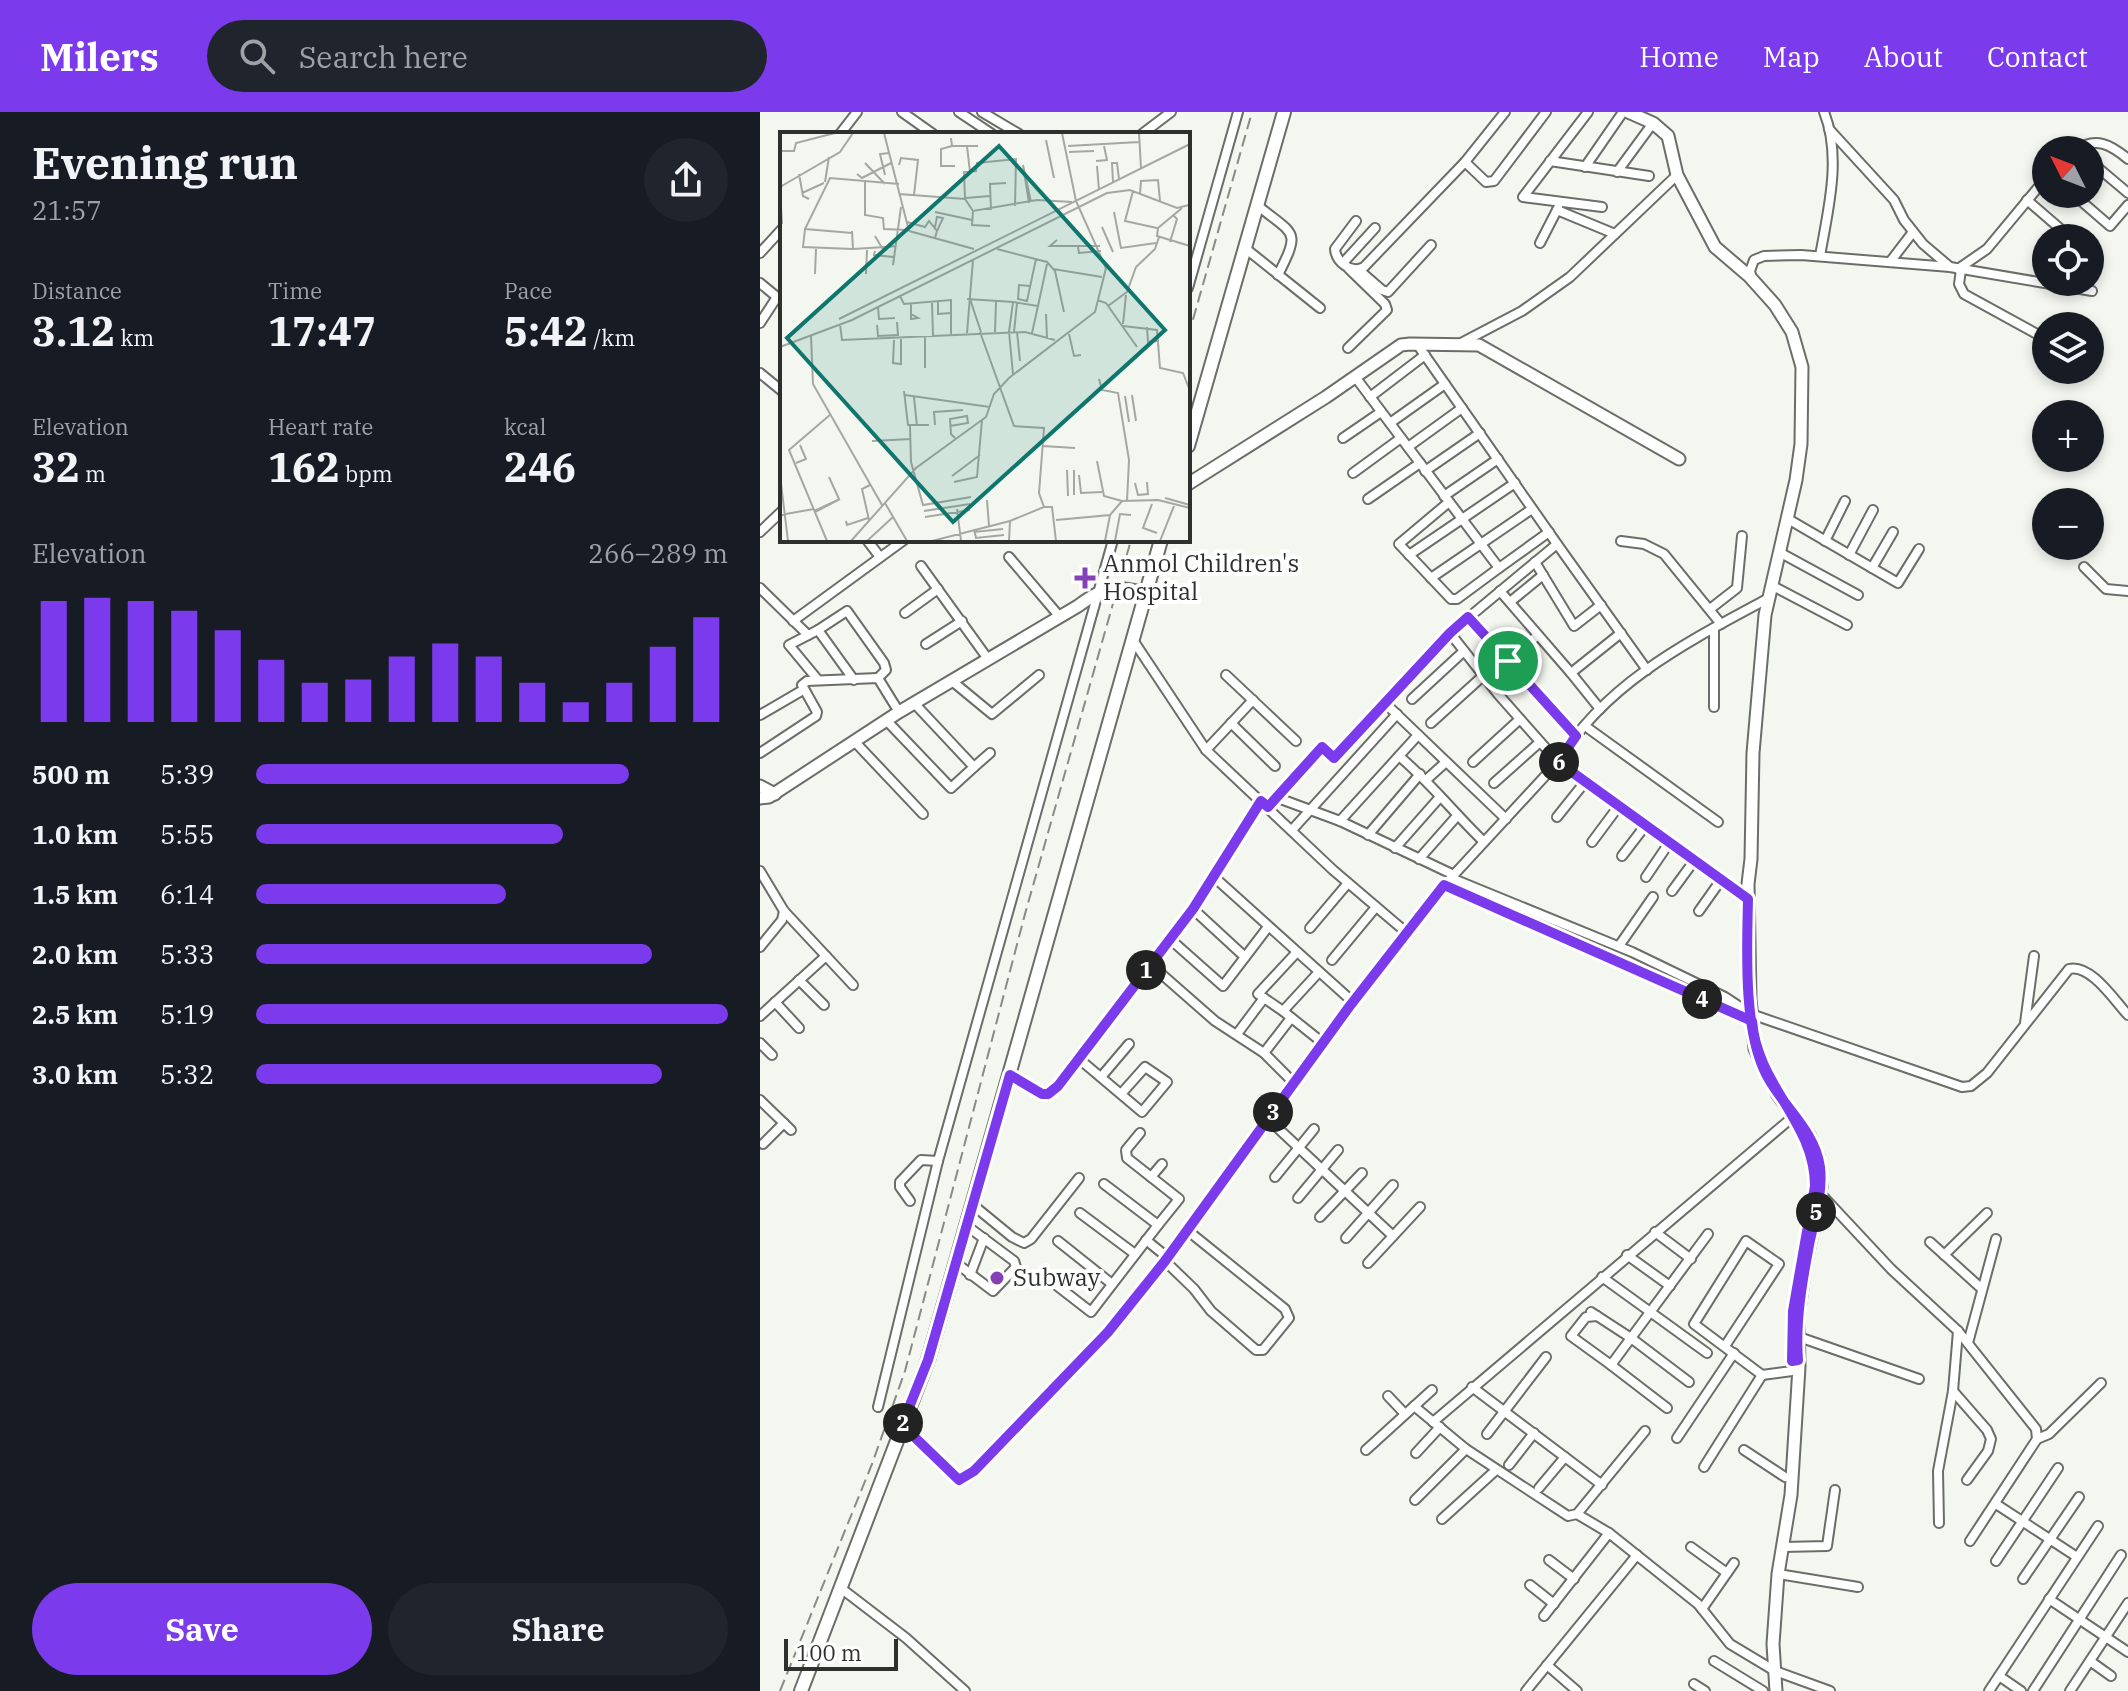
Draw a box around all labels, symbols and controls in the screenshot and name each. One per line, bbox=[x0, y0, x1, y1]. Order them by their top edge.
search box bbox=[207, 20, 767, 92]
text: Milers bbox=[40, 32, 159, 81]
icon: search bbox=[235, 34, 279, 78]
text: Search here bbox=[299, 37, 468, 76]
text: Home bbox=[1639, 38, 1719, 75]
text: Map bbox=[1763, 38, 1820, 75]
text: About bbox=[1864, 38, 1943, 75]
text: Contact bbox=[1987, 38, 2088, 75]
inset map bbox=[780, 132, 1190, 542]
text: Evening run bbox=[32, 134, 298, 191]
north arrow bbox=[2032, 136, 2104, 208]
map controls bbox=[2032, 136, 2104, 560]
button: share bbox=[644, 138, 728, 222]
text: 21:57 bbox=[32, 193, 102, 227]
button: locate bbox=[2032, 224, 2104, 296]
text: Distance bbox=[32, 276, 122, 305]
text: Time bbox=[268, 276, 322, 305]
text: Pace bbox=[504, 276, 552, 305]
text: 3.12 bbox=[32, 305, 115, 357]
text: 17:47 bbox=[268, 305, 376, 357]
text: 5:42 bbox=[504, 305, 588, 357]
button: layers bbox=[2032, 312, 2104, 384]
text: km bbox=[115, 323, 154, 352]
text: /km bbox=[588, 323, 635, 352]
button: + bbox=[2032, 400, 2104, 472]
text: Elevation bbox=[32, 412, 129, 441]
text: Heart rate bbox=[268, 412, 373, 441]
text: kcal bbox=[504, 412, 546, 441]
text: 32 bbox=[32, 441, 80, 493]
text: 162 bbox=[268, 441, 340, 493]
text: 246 bbox=[504, 441, 576, 493]
text: m bbox=[80, 459, 106, 488]
text: bpm bbox=[340, 459, 393, 488]
button: − bbox=[2032, 488, 2104, 560]
text: Elevation bbox=[32, 536, 147, 570]
text: 266–289 m bbox=[588, 536, 728, 570]
place label: Anmol Children's Hospital bbox=[1103, 547, 1299, 607]
marker: Anmol Children's Hospital bbox=[1074, 567, 1096, 589]
pin bbox=[1474, 627, 1542, 695]
icon: arrive bbox=[1486, 639, 1530, 683]
pin: 6 bbox=[1539, 742, 1579, 782]
text: 6 bbox=[1552, 747, 1566, 776]
text: 500 m bbox=[32, 757, 110, 791]
text: 5:39 bbox=[160, 757, 214, 791]
text: 1.0 km bbox=[32, 817, 118, 851]
text: 5:55 bbox=[160, 817, 214, 851]
text: 1.5 km bbox=[32, 877, 118, 911]
text: 6:14 bbox=[160, 877, 214, 911]
text: 2.0 km bbox=[32, 937, 118, 971]
text: 5:33 bbox=[160, 937, 214, 971]
pin: 1 bbox=[1126, 950, 1166, 990]
text: 1 bbox=[1139, 955, 1153, 984]
pin: 4 bbox=[1682, 979, 1722, 1019]
text: 4 bbox=[1695, 984, 1709, 1013]
text: 2.5 km bbox=[32, 997, 118, 1031]
text: 5:19 bbox=[160, 997, 214, 1031]
text: 3.0 km bbox=[32, 1057, 118, 1091]
text: 5:32 bbox=[160, 1057, 214, 1091]
pin: 3 bbox=[1253, 1092, 1293, 1132]
text: 3 bbox=[1266, 1097, 1280, 1126]
pin: 5 bbox=[1796, 1192, 1836, 1232]
text: 5 bbox=[1809, 1197, 1823, 1226]
place label: Subway bbox=[1013, 1261, 1101, 1293]
marker: Subway bbox=[988, 1269, 1006, 1287]
pin: 2 bbox=[883, 1403, 923, 1443]
text: 2 bbox=[896, 1408, 910, 1437]
button: Save bbox=[32, 1583, 372, 1675]
button: Share bbox=[388, 1583, 728, 1675]
scale bar bbox=[784, 1635, 898, 1671]
text: 100 m bbox=[796, 1638, 862, 1667]

